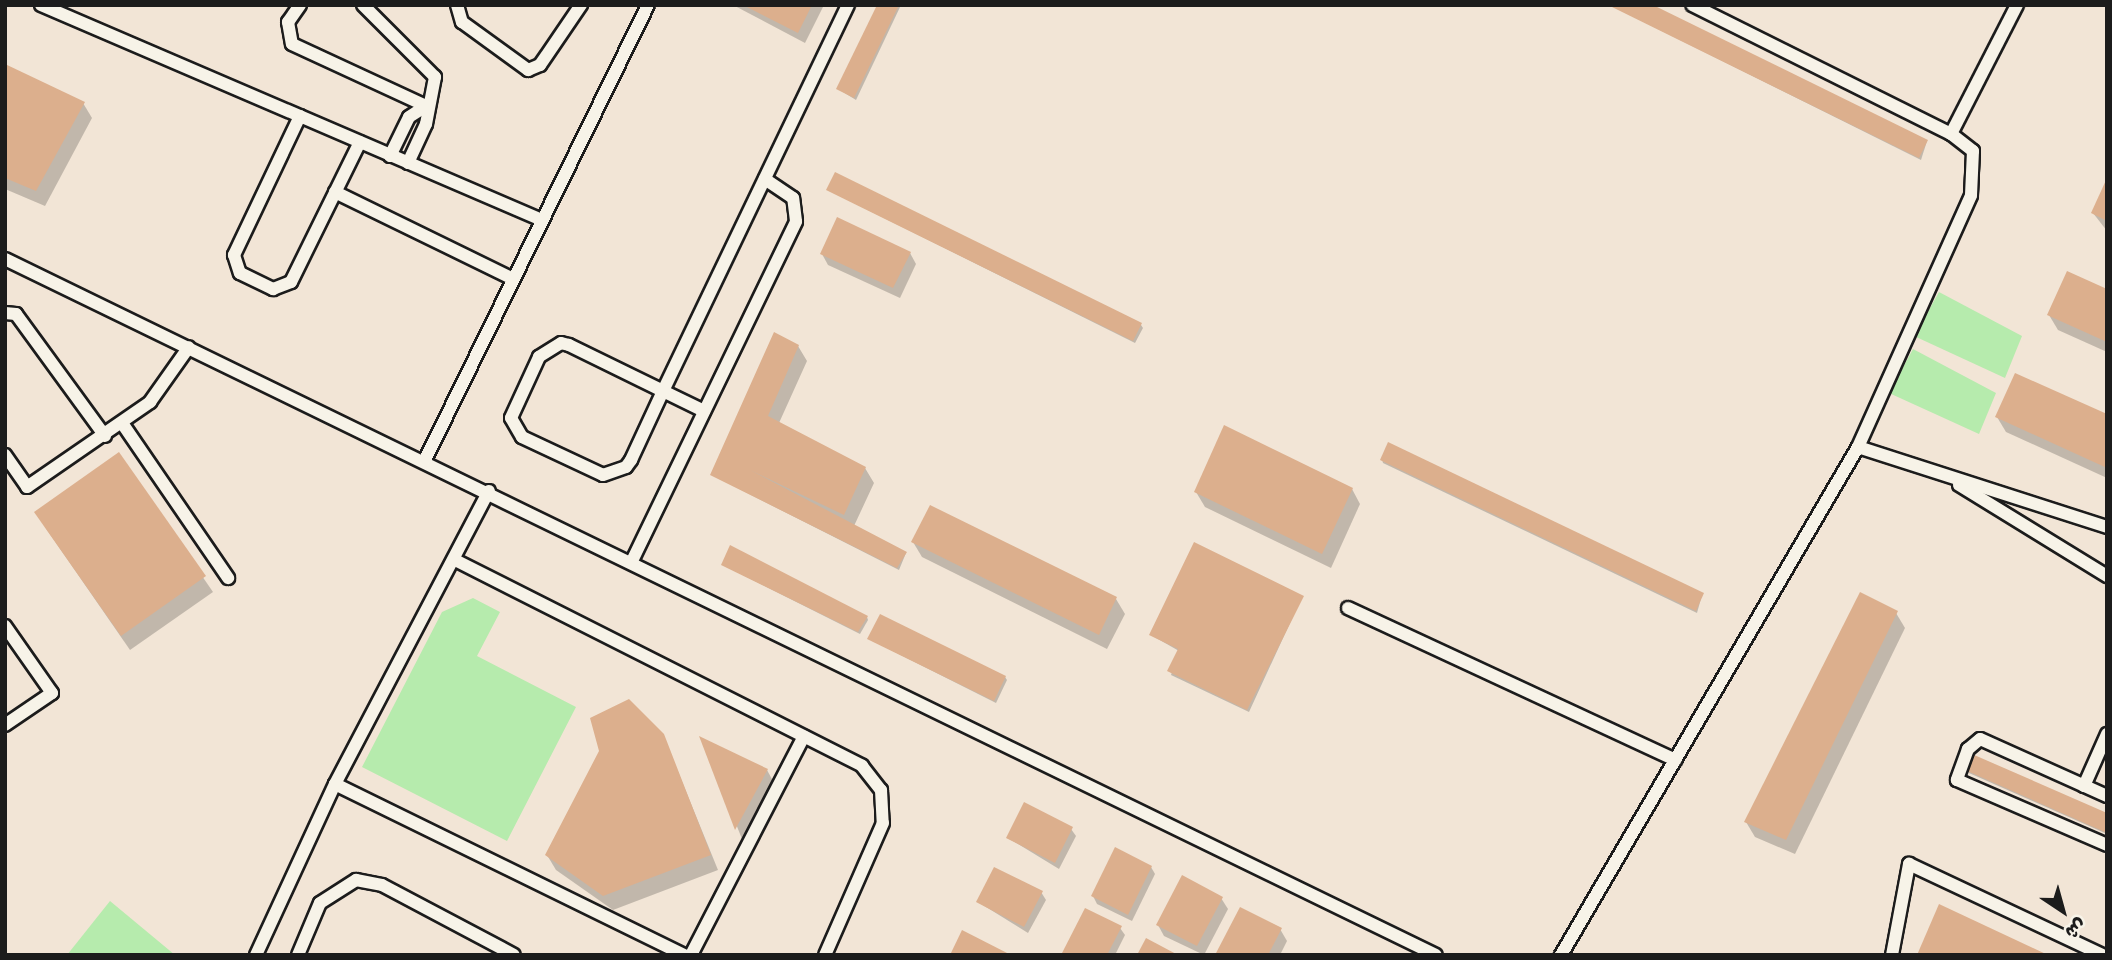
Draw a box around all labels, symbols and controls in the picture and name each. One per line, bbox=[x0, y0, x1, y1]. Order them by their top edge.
north arrow bbox=[2028, 876, 2098, 946]
text: ش bbox=[2058, 910, 2093, 946]

